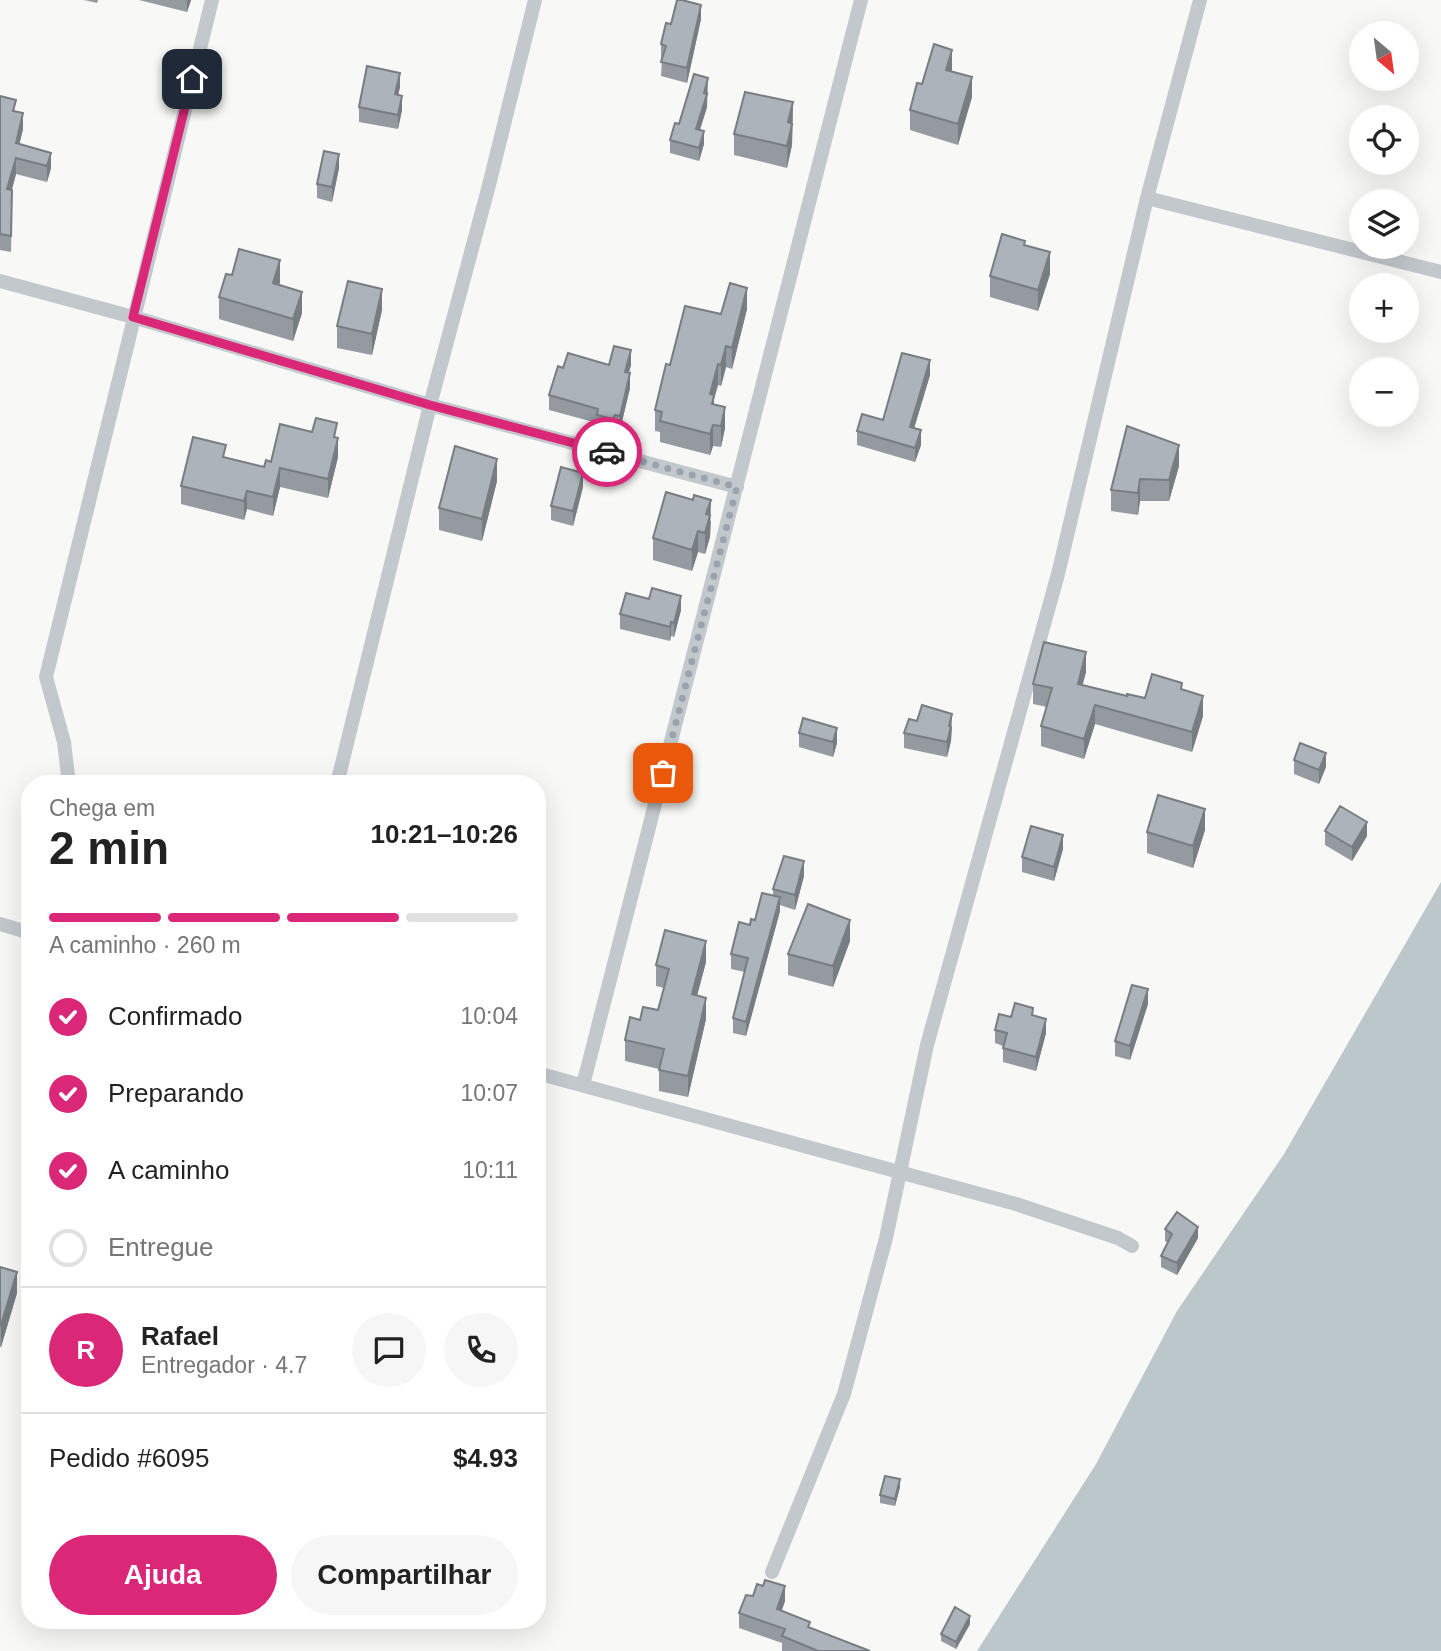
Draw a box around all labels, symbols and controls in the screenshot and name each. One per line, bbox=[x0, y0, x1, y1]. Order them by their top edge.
north arrow bbox=[1349, 21, 1419, 91]
map controls bbox=[1349, 21, 1419, 427]
pin bbox=[162, 49, 222, 109]
icon: home bbox=[173, 60, 211, 98]
button: locate bbox=[1349, 105, 1419, 175]
button: layers bbox=[1349, 189, 1419, 259]
button: + bbox=[1349, 273, 1419, 343]
button: − bbox=[1349, 357, 1419, 427]
courier bbox=[572, 417, 642, 487]
icon: car bbox=[588, 433, 626, 471]
pin bbox=[633, 743, 693, 803]
icon: bag bbox=[644, 754, 682, 792]
text: Chega em bbox=[49, 795, 155, 821]
text: 10:21–10:26 bbox=[371, 819, 518, 849]
text: 2 min bbox=[49, 822, 169, 874]
text: A caminho · 260 m bbox=[49, 932, 241, 958]
icon: check bbox=[49, 998, 87, 1036]
text: Confirmado bbox=[108, 1001, 242, 1031]
text: 10:04 bbox=[460, 1003, 518, 1029]
icon: check bbox=[49, 1075, 87, 1113]
text: Preparando bbox=[108, 1078, 244, 1108]
text: 10:07 bbox=[460, 1080, 518, 1106]
icon: check bbox=[49, 1152, 87, 1190]
text: A caminho bbox=[108, 1155, 229, 1185]
text: 10:11 bbox=[462, 1157, 518, 1183]
text: Entregue bbox=[108, 1232, 214, 1262]
button: chat bbox=[352, 1313, 426, 1387]
button: phone bbox=[444, 1313, 518, 1387]
text: Rafael bbox=[141, 1321, 219, 1351]
text: R bbox=[77, 1335, 95, 1365]
text: Entregador · 4.7 bbox=[141, 1352, 307, 1378]
text: Pedido #6095 bbox=[49, 1443, 209, 1473]
text: $4.93 bbox=[453, 1443, 518, 1473]
button: Ajuda bbox=[49, 1535, 277, 1615]
button: Compartilhar bbox=[291, 1535, 518, 1615]

